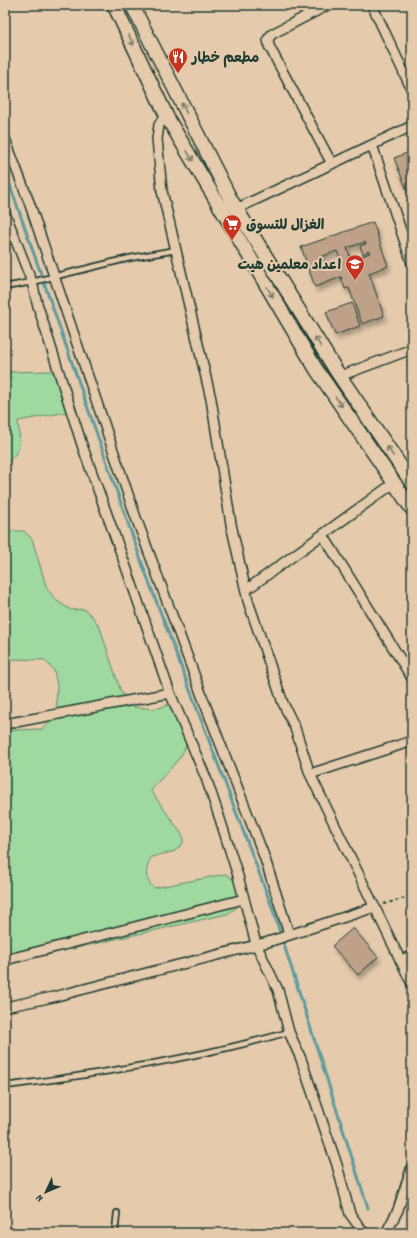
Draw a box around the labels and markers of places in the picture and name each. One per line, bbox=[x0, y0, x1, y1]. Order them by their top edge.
restaurant icon: مطعم خطار bbox=[167, 46, 189, 74]
place label: مطعم خطار bbox=[190, 49, 259, 69]
supermarket icon: الغزال للتسوق bbox=[221, 213, 243, 241]
place label: الغزال للتسوق bbox=[246, 216, 325, 236]
school or university icon: اعداد معلمين هيت bbox=[344, 253, 366, 281]
place label: اعداد معلمين هيت bbox=[238, 256, 341, 276]

